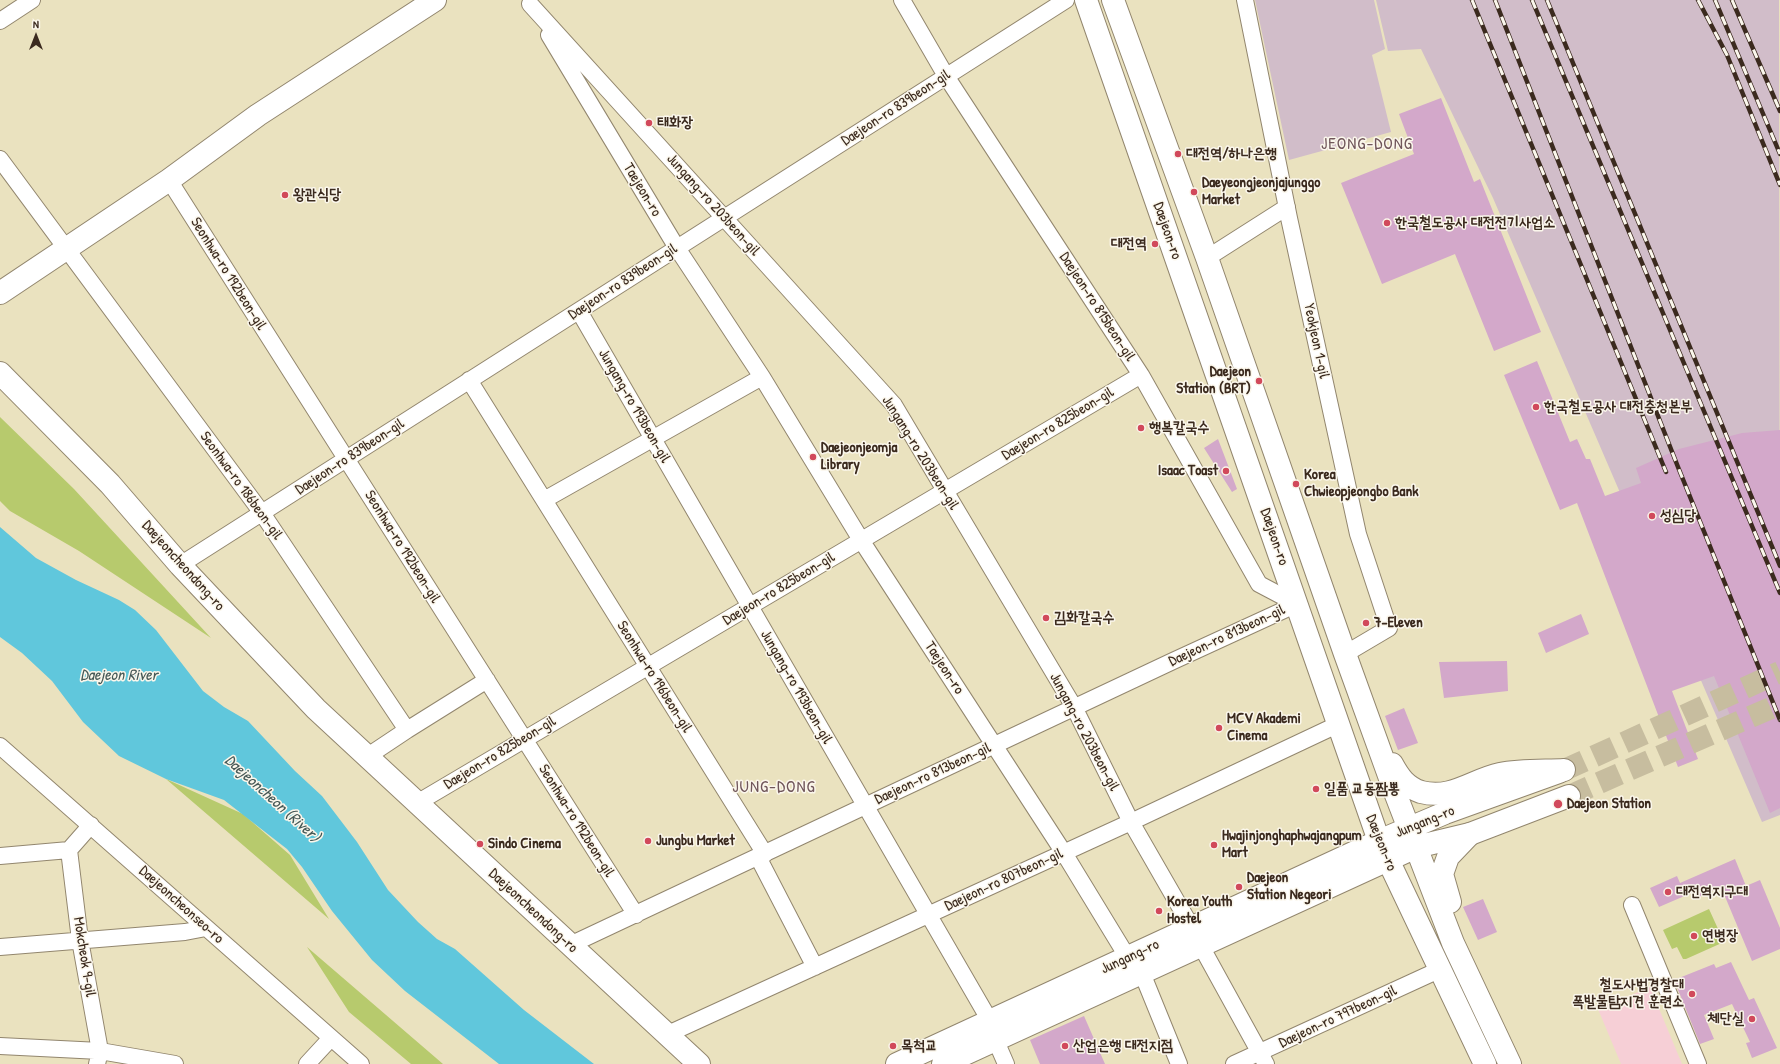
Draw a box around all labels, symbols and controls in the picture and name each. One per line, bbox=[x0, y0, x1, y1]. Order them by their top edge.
north arrow bbox=[16, 16, 56, 56]
text: N bbox=[33, 17, 39, 31]
street label: Daejeon-ro 839beon-gil bbox=[838, 66, 954, 150]
place label: 태화장 bbox=[657, 114, 693, 132]
marker: 태화장 bbox=[644, 118, 654, 128]
district label: JEONG-DONG bbox=[1321, 134, 1413, 154]
place label: 대전역/하나은행 bbox=[1186, 145, 1277, 163]
marker: 대전역/하나은행 bbox=[1173, 149, 1183, 159]
street label: Jungang-ro 203beon-gil bbox=[662, 150, 764, 260]
street label: Taejeon-ro bbox=[619, 160, 665, 220]
place label: Daeyeongjeonjajunggo Market bbox=[1202, 174, 1320, 209]
place label: 왕관식당 bbox=[293, 186, 341, 204]
marker: Daeyeongjeonjajunggo Market bbox=[1189, 187, 1199, 197]
marker: 왕관식당 bbox=[280, 190, 290, 200]
street label: Daejeon-ro bbox=[1149, 200, 1185, 262]
street label: Seonhwa-ro 192beon-gil bbox=[186, 214, 270, 334]
place label: 한국철도공사 대전전기사업소 bbox=[1395, 214, 1555, 232]
marker: 한국철도공사 대전전기사업소 bbox=[1382, 218, 1392, 228]
place label: 대전역 bbox=[1111, 235, 1147, 253]
marker: 대전역 bbox=[1150, 239, 1160, 249]
street label: Daejeon-ro 839beon-gil bbox=[565, 240, 681, 324]
street label: Daejeon-ro 815beon-gil bbox=[1055, 249, 1139, 365]
street label: Yeokjeon 1-gil bbox=[1299, 302, 1333, 380]
street label: Jungang-ro 193beon-gil bbox=[594, 346, 674, 466]
place label: Daejeon Station (BRT) bbox=[1176, 363, 1251, 398]
marker: Daejeon Station (BRT) bbox=[1254, 376, 1264, 386]
street label: Daejeon-ro 825beon-gil bbox=[999, 383, 1117, 465]
street label: Jungang-ro 203beon-gil bbox=[878, 393, 962, 513]
place label: 한국철도공사 대전충청본부 bbox=[1544, 398, 1692, 416]
marker: 한국철도공사 대전충청본부 bbox=[1531, 402, 1541, 412]
street label: Daejeon-ro 839beon-gil bbox=[292, 415, 408, 499]
place label: 행복칼국수 bbox=[1149, 419, 1209, 437]
marker: 행복칼국수 bbox=[1136, 423, 1146, 433]
street label: Seonhwa-ro 186beon-gil bbox=[196, 428, 286, 544]
place label: Daejeonjeomja Library bbox=[821, 439, 897, 474]
marker: Daejeonjeomja Library bbox=[808, 452, 818, 462]
place label: Isaac Toast bbox=[1158, 462, 1218, 480]
marker: Isaac Toast bbox=[1221, 466, 1231, 476]
place label: Korea Chwieopjeongbo Bank bbox=[1304, 466, 1418, 501]
marker: Korea Chwieopjeongbo Bank bbox=[1291, 479, 1301, 489]
street label: Seonhwa-ro 192beon-gil bbox=[360, 487, 444, 607]
street label: Daejeon-ro bbox=[1256, 506, 1292, 568]
place label: 성심당 bbox=[1660, 507, 1696, 525]
marker: 성심당 bbox=[1647, 511, 1657, 521]
street label: Daejeoncheondong-ro bbox=[138, 517, 228, 615]
street label: Daejeon-ro 825beon-gil bbox=[720, 548, 838, 630]
street label: Daejeon-ro 813beon-gil bbox=[1166, 601, 1288, 671]
place label: 김화칼국수 bbox=[1054, 609, 1114, 627]
marker: 김화칼국수 bbox=[1041, 613, 1051, 623]
place label: 7-Eleven bbox=[1374, 614, 1423, 632]
street label: Seonhwa-ro 196beon-gil bbox=[612, 618, 696, 736]
marker: 7-Eleven bbox=[1361, 618, 1371, 628]
street label: Jungang-ro 193beon-gil bbox=[756, 627, 836, 747]
street label: Taejeon-ro bbox=[920, 638, 968, 698]
water label: Daejeon River bbox=[80, 666, 158, 686]
street label: Jungang-ro 203beon-gil bbox=[1045, 670, 1123, 794]
place label: MCV Akademi Cinema bbox=[1227, 710, 1301, 745]
street label: Daejeon-ro 825beon-gil bbox=[441, 712, 559, 794]
marker: MCV Akademi Cinema bbox=[1214, 723, 1224, 733]
street label: Daejeon-ro 813beon-gil bbox=[872, 739, 994, 809]
water label: Daejeoncheon (River) bbox=[220, 751, 324, 847]
street label: Seonhwa-ro 192beon-gil bbox=[534, 761, 618, 881]
district label: JUNG-DONG bbox=[732, 777, 816, 797]
place label: 일품 교동짬뽕 bbox=[1324, 780, 1400, 798]
marker: 일품 교동짬뽕 bbox=[1311, 784, 1321, 794]
place label: Daejeon Station bbox=[1567, 795, 1651, 813]
marker: Daejeon Station bbox=[1552, 798, 1564, 810]
street label: Jungang-ro bbox=[1393, 802, 1457, 842]
street label: Daejeon-ro bbox=[1362, 812, 1400, 874]
place label: Hwajinjonghaphwajangpum Mart bbox=[1222, 827, 1362, 862]
place label: Jungbu Market bbox=[656, 832, 735, 850]
place label: Sindo Cinema bbox=[488, 835, 561, 853]
marker: Jungbu Market bbox=[643, 836, 653, 846]
marker: Sindo Cinema bbox=[475, 839, 485, 849]
marker: Hwajinjonghaphwajangpum Mart bbox=[1209, 840, 1219, 850]
street label: Daejeon-ro 807beon-gil bbox=[942, 845, 1066, 915]
street label: Daejeoncheonseo-ro bbox=[135, 862, 227, 948]
street label: Daejeoncheondong-ro bbox=[485, 865, 581, 957]
place label: Daejeon Station Negeori bbox=[1247, 869, 1331, 904]
marker: Daejeon Station Negeori bbox=[1234, 882, 1244, 892]
place label: 대전역지구대 bbox=[1676, 883, 1748, 901]
marker: 대전역지구대 bbox=[1663, 887, 1673, 897]
place label: Korea Youth Hostel bbox=[1167, 893, 1232, 928]
marker: Korea Youth Hostel bbox=[1154, 906, 1164, 916]
street label: Mokcheok 9-gil bbox=[69, 916, 99, 998]
place label: 연병장 bbox=[1702, 927, 1738, 945]
marker: 연병장 bbox=[1689, 931, 1699, 941]
street label: Jungang-ro bbox=[1098, 936, 1162, 978]
place label: 철도사법경찰대 폭발물탐지견 훈련소 bbox=[1572, 976, 1684, 1011]
street label: Daejeon-ro 797beon-gil bbox=[1276, 982, 1400, 1052]
marker: 철도사법경찰대 폭발물탐지견 훈련소 bbox=[1687, 989, 1697, 999]
place label: 체단실 bbox=[1708, 1010, 1744, 1028]
marker: 체단실 bbox=[1747, 1014, 1757, 1024]
place label: 목척교 bbox=[901, 1037, 937, 1055]
place label: 산업은행 대전지점 bbox=[1073, 1037, 1173, 1055]
marker: 목척교 bbox=[888, 1041, 898, 1051]
marker: 산업은행 대전지점 bbox=[1060, 1041, 1070, 1051]

